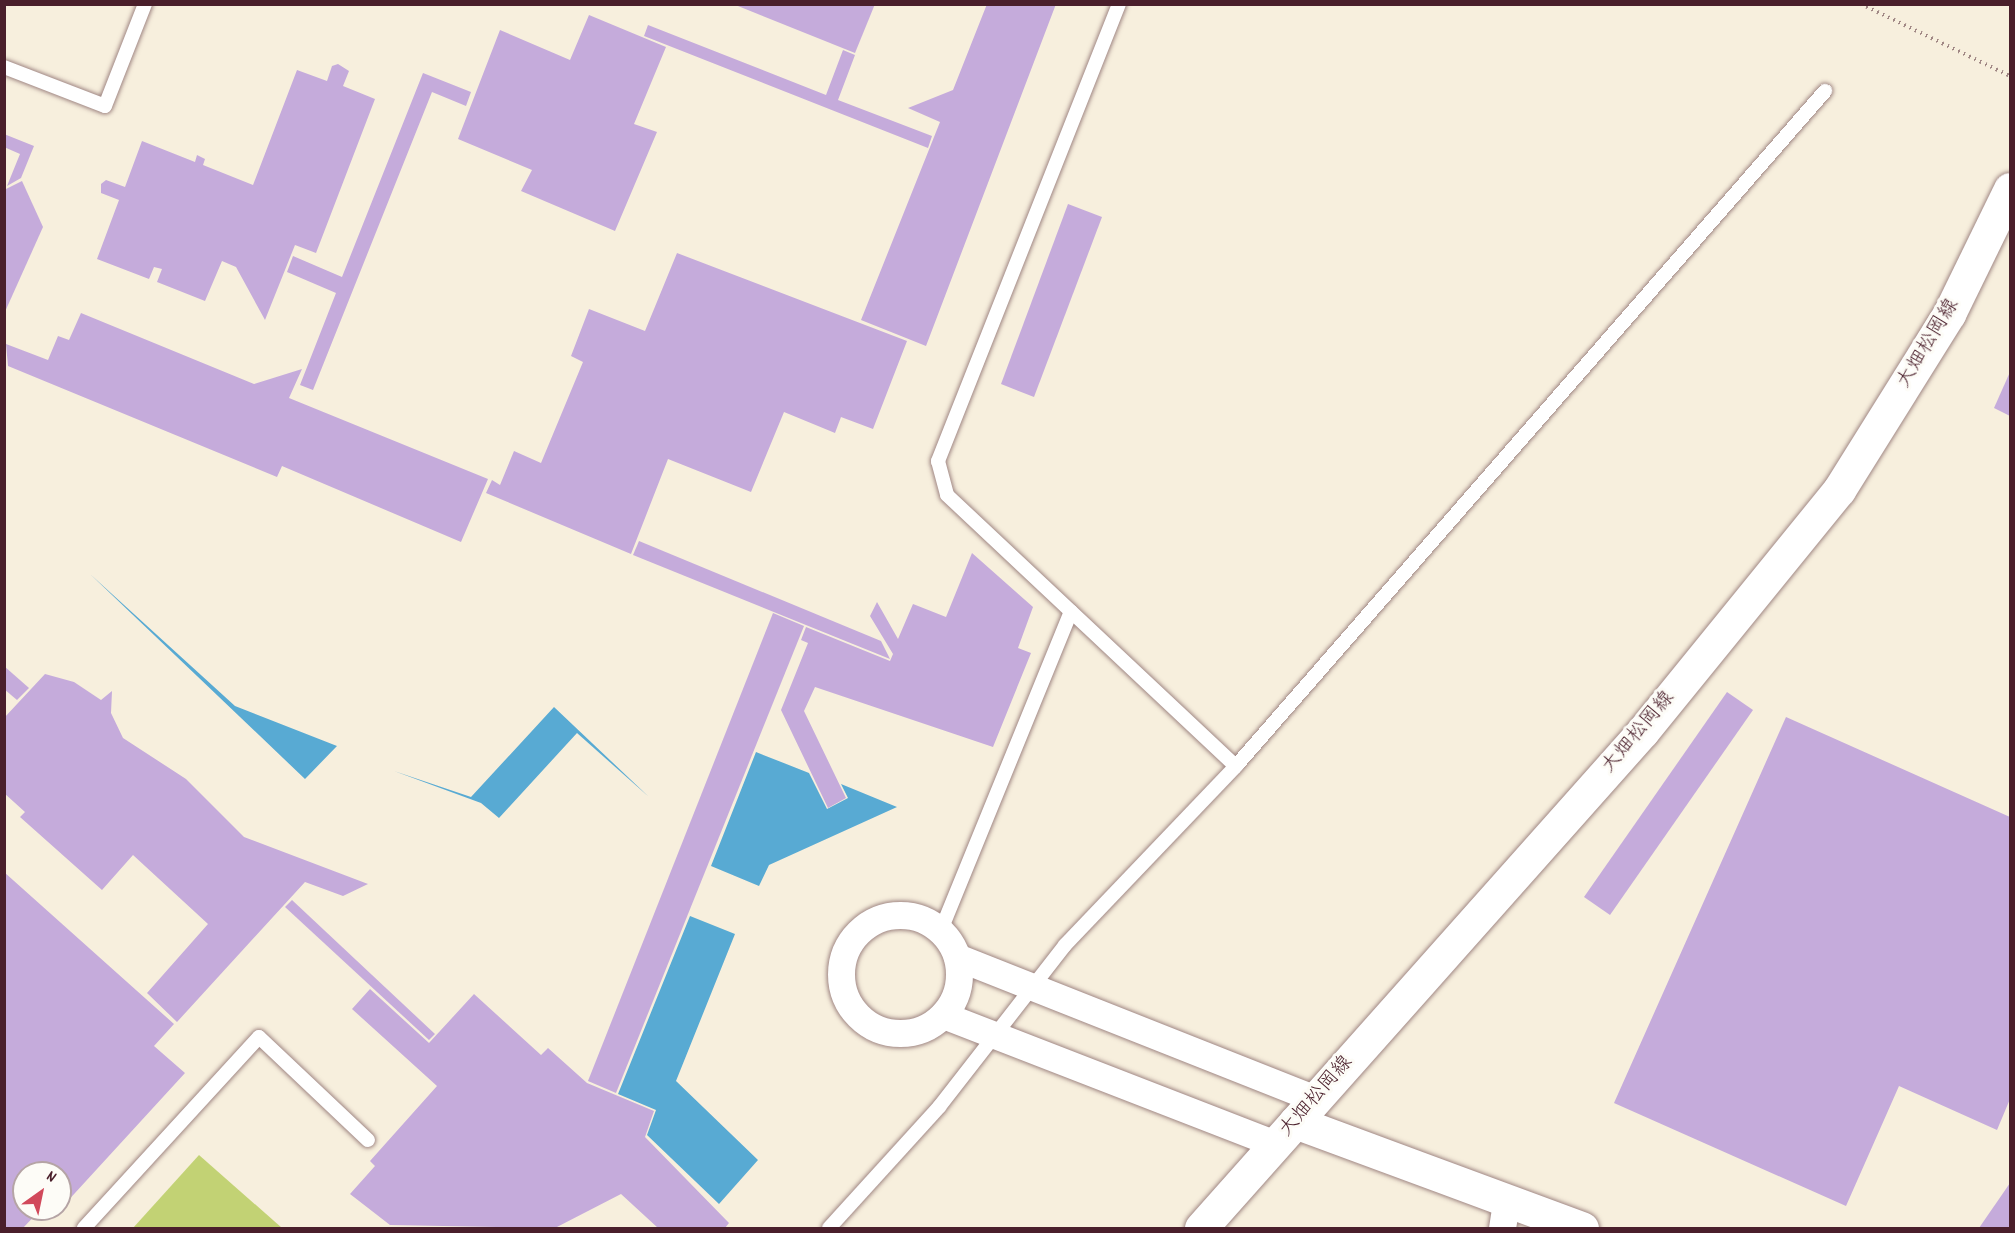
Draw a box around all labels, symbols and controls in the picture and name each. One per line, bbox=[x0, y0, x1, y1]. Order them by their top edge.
street label: 大畑松岡線 bbox=[1893, 295, 1965, 393]
street label: 大畑松岡線 bbox=[1598, 687, 1680, 779]
street label: 大畑松岡線 bbox=[1275, 1051, 1359, 1143]
north arrow bbox=[12, 1161, 72, 1221]
text: N bbox=[41, 1165, 61, 1189]

